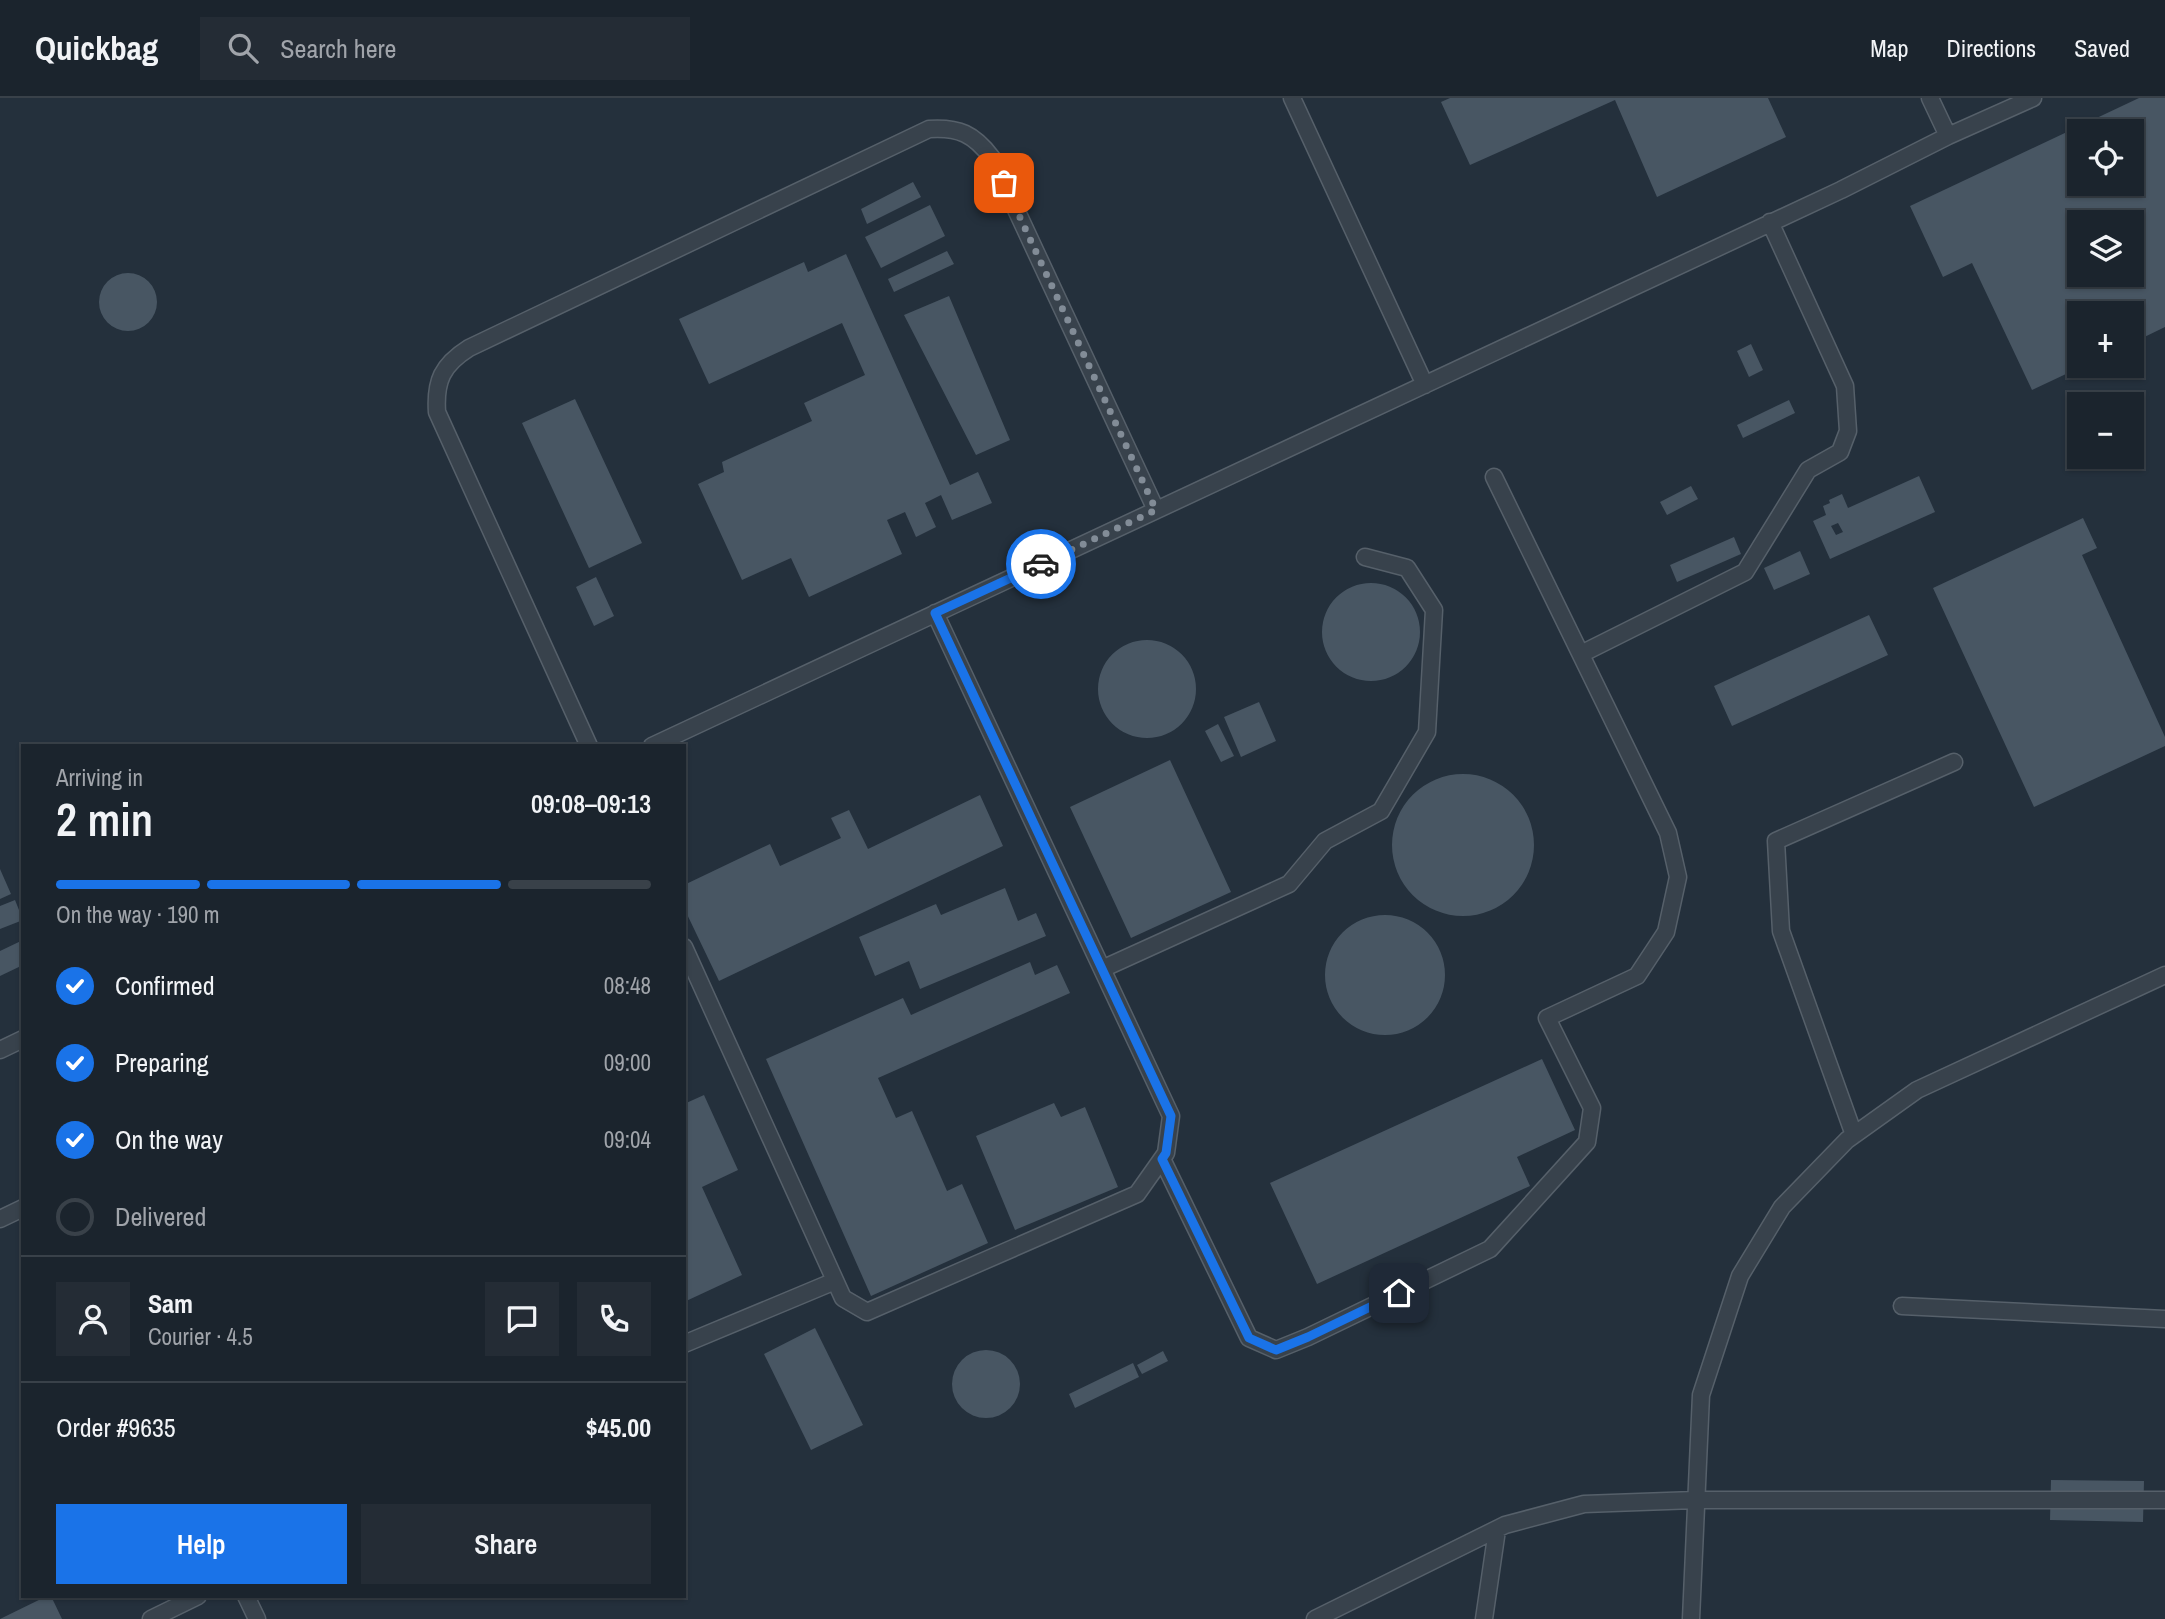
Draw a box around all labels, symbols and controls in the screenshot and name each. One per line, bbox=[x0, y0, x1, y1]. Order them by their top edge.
search box bbox=[200, 17, 690, 80]
text: Quickbag bbox=[35, 26, 158, 70]
icon: search bbox=[224, 29, 262, 67]
text: Search here bbox=[280, 31, 396, 66]
text: Map bbox=[1870, 32, 1908, 64]
text: Directions bbox=[1946, 32, 2036, 64]
text: Saved bbox=[2074, 32, 2130, 64]
map controls bbox=[2067, 119, 2144, 469]
button: locate bbox=[2067, 119, 2144, 196]
pin bbox=[974, 153, 1034, 213]
icon: bag bbox=[985, 164, 1023, 202]
button: layers bbox=[2067, 210, 2144, 287]
button: + bbox=[2067, 301, 2144, 378]
button: − bbox=[2067, 392, 2144, 469]
courier bbox=[1006, 529, 1076, 599]
icon: car bbox=[1022, 545, 1060, 583]
text: Arriving in bbox=[56, 762, 143, 793]
text: 09:08–09:13 bbox=[531, 786, 651, 821]
text: 2 min bbox=[56, 788, 153, 850]
text: On the way · 190 m bbox=[56, 899, 220, 930]
icon: check bbox=[56, 967, 94, 1005]
text: Confirmed bbox=[115, 968, 215, 1003]
text: 08:48 bbox=[604, 970, 651, 1001]
icon: check bbox=[56, 1044, 94, 1082]
text: Preparing bbox=[115, 1045, 209, 1080]
text: 09:00 bbox=[604, 1047, 651, 1078]
icon: check bbox=[56, 1121, 94, 1159]
text: On the way bbox=[115, 1122, 223, 1157]
text: 09:04 bbox=[604, 1124, 651, 1155]
text: Delivered bbox=[115, 1199, 206, 1234]
pin bbox=[1369, 1263, 1429, 1323]
icon: home bbox=[1380, 1274, 1418, 1312]
button: person bbox=[56, 1282, 130, 1356]
button: chat bbox=[485, 1282, 559, 1356]
button: phone bbox=[577, 1282, 651, 1356]
text: Sam bbox=[148, 1286, 193, 1321]
text: Courier · 4.5 bbox=[148, 1321, 253, 1352]
text: Order #9635 bbox=[56, 1410, 176, 1445]
text: $45.00 bbox=[586, 1410, 651, 1445]
button: Help bbox=[56, 1504, 347, 1584]
button: Share bbox=[361, 1504, 651, 1584]

